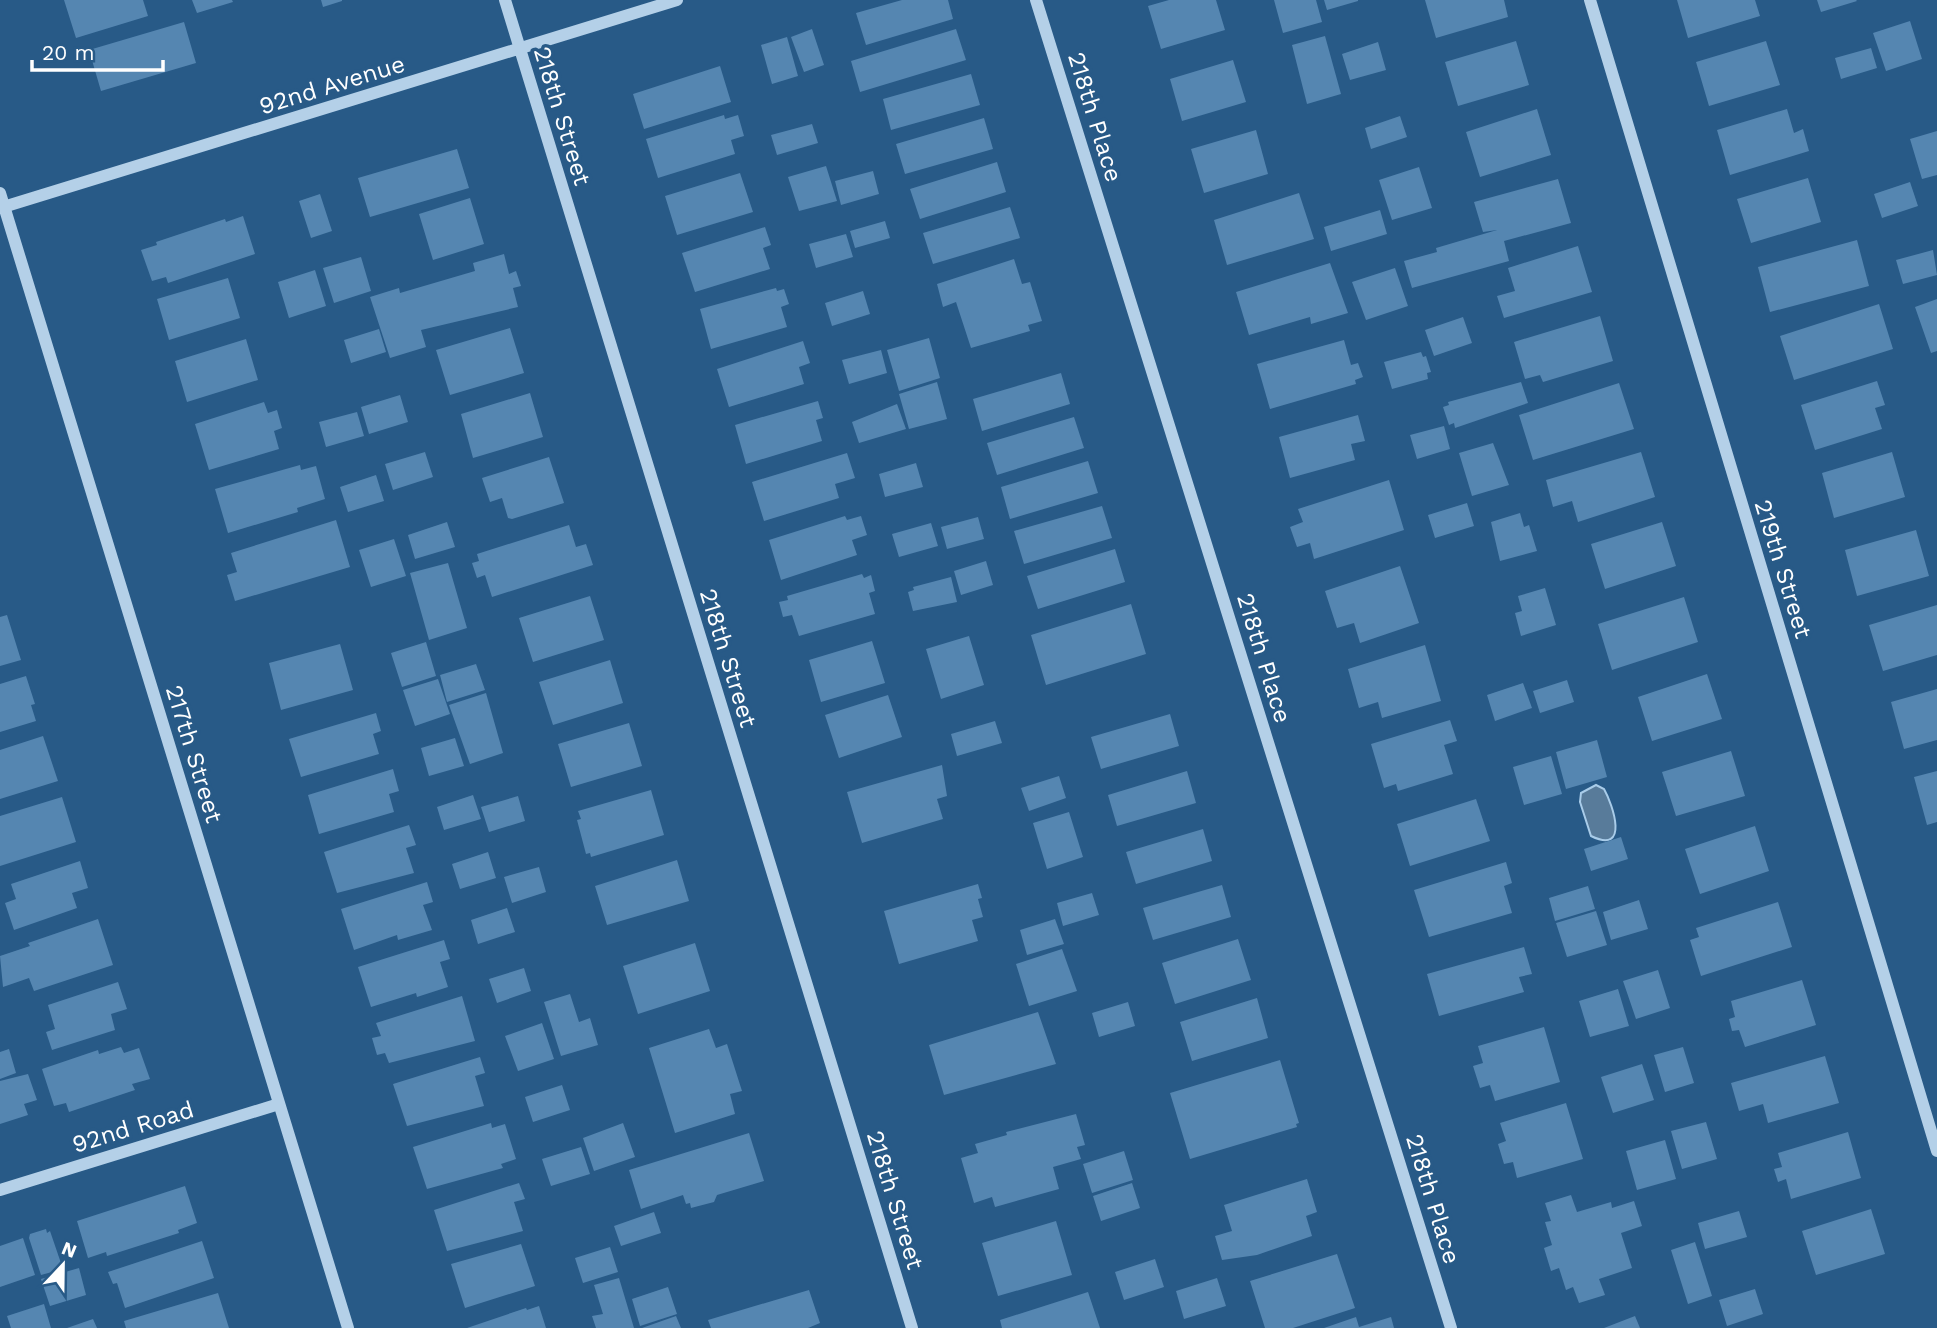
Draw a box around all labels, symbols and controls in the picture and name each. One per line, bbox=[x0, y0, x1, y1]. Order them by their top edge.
scale bar bbox=[32, 28, 163, 72]
text: 20 m bbox=[42, 40, 94, 65]
street label: 218th Street bbox=[528, 43, 596, 189]
street label: 218th Place bbox=[1062, 49, 1128, 185]
street label: 92nd Avenue bbox=[256, 50, 408, 120]
street label: 219th Street bbox=[1749, 496, 1817, 642]
street label: 218th Street bbox=[694, 585, 762, 731]
street label: 218th Place bbox=[1231, 590, 1297, 726]
street label: 217th Street bbox=[160, 682, 228, 826]
street label: 92nd Road bbox=[69, 1095, 197, 1159]
street label: 218th Street bbox=[861, 1127, 929, 1273]
street label: 218th Place bbox=[1400, 1131, 1466, 1267]
north arrow bbox=[28, 1230, 98, 1300]
text: N bbox=[58, 1236, 80, 1263]

